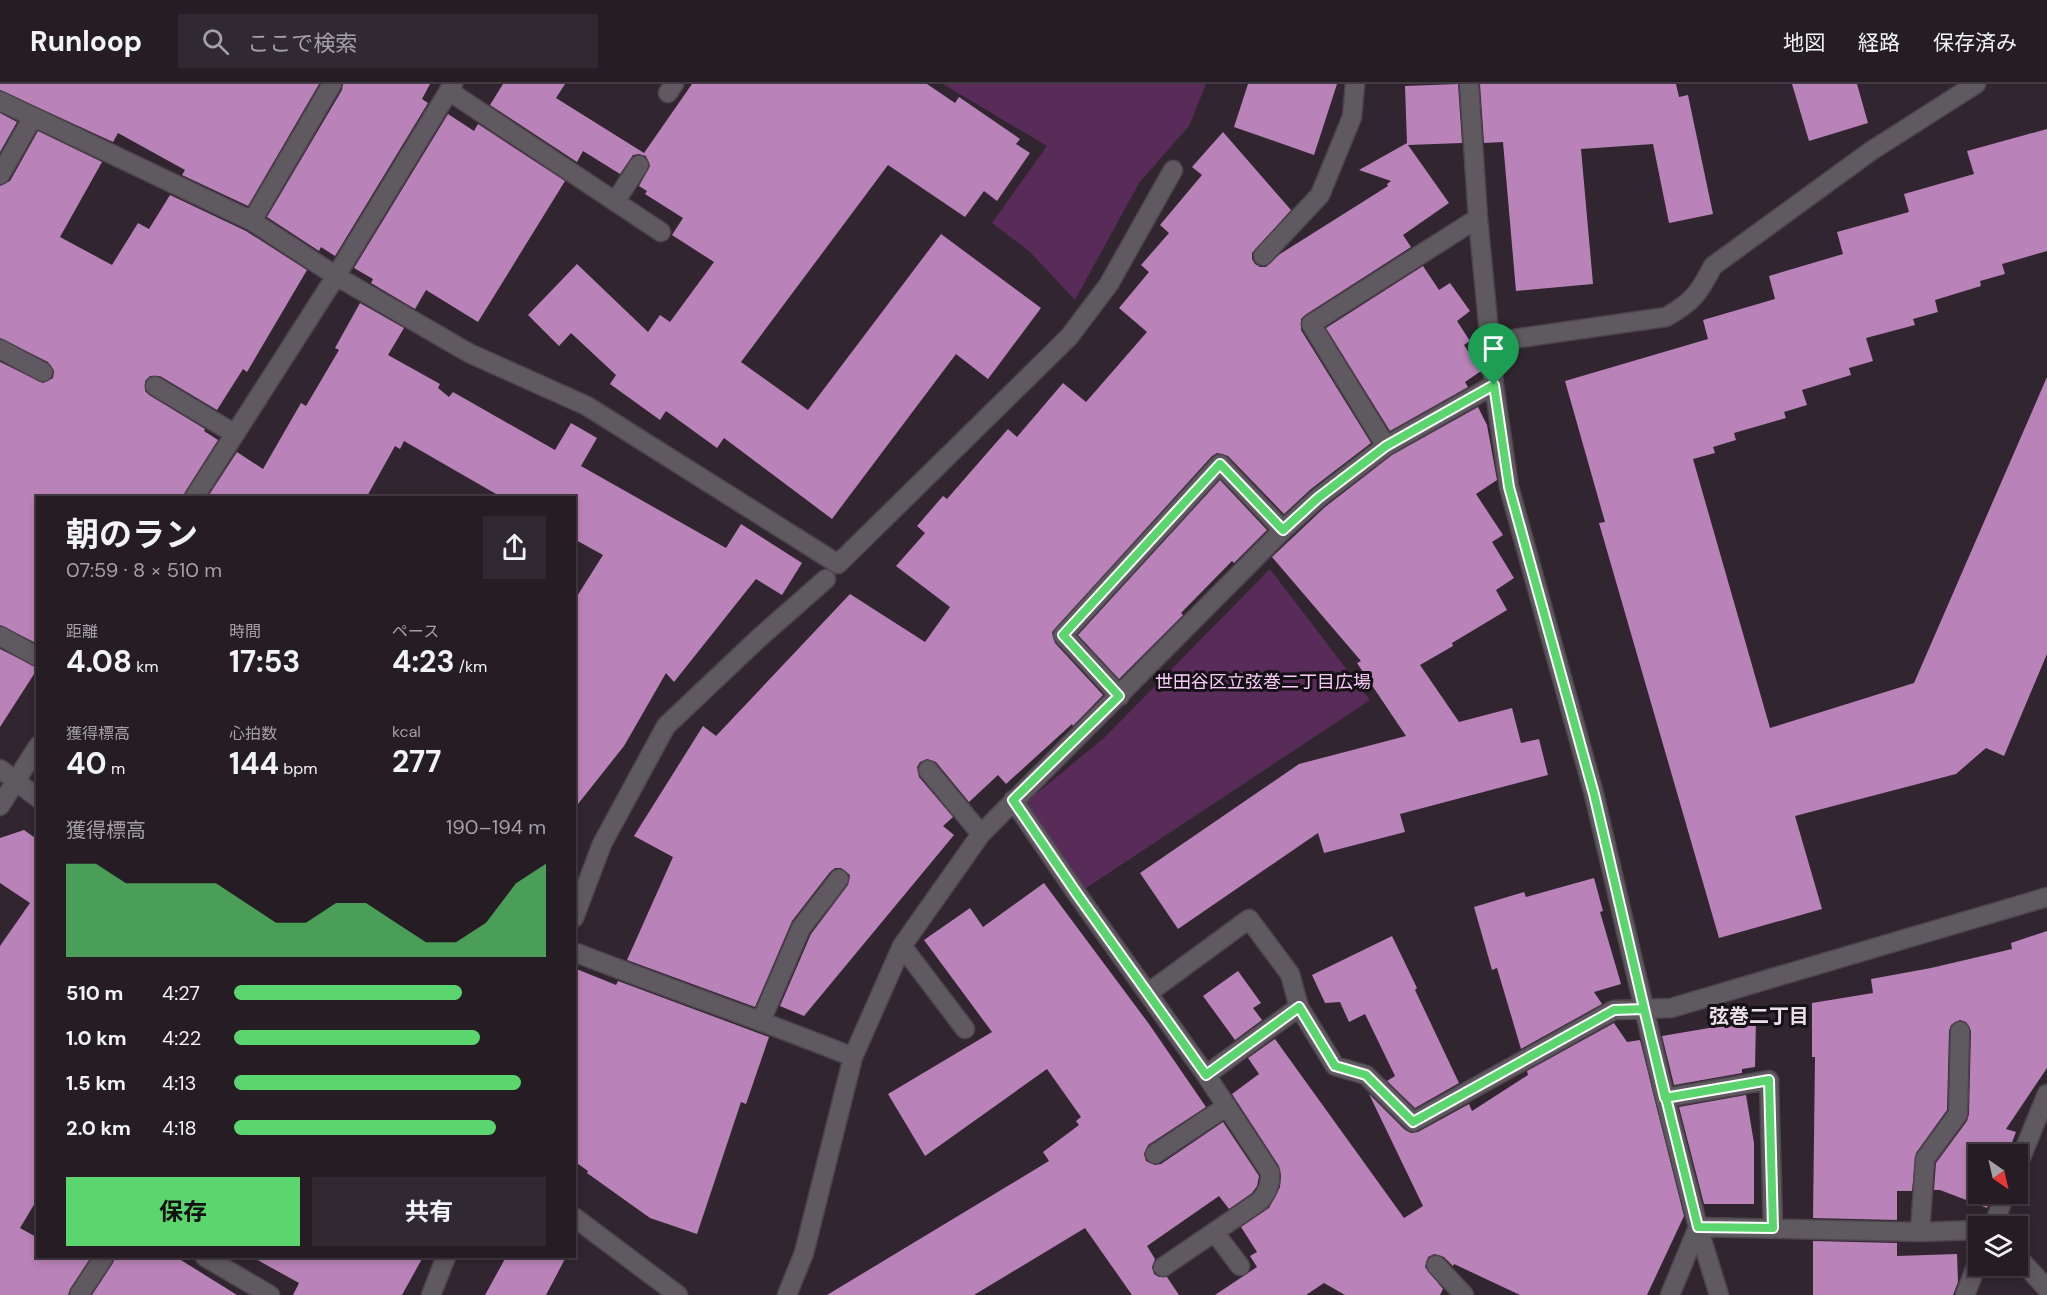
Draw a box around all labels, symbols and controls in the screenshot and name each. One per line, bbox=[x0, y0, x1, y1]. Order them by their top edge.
search box bbox=[178, 14, 598, 68]
text: Runloop bbox=[30, 23, 142, 60]
icon: search bbox=[199, 25, 232, 58]
text: ここで検索 bbox=[247, 29, 357, 58]
text: 地図 bbox=[1783, 29, 1825, 57]
text: 経路 bbox=[1858, 29, 1900, 57]
text: 保存済み bbox=[1933, 29, 2017, 57]
pin bbox=[1468, 323, 1519, 385]
icon: arrive bbox=[1477, 332, 1510, 365]
text: 朝のラン bbox=[66, 513, 198, 556]
button: share bbox=[483, 516, 546, 579]
text: 07:59 · 8 × 510 m bbox=[66, 557, 222, 583]
text: 距離 bbox=[66, 621, 98, 642]
text: 時間 bbox=[229, 621, 261, 642]
text: ペース bbox=[392, 621, 439, 642]
text: 4.08 bbox=[66, 642, 132, 681]
text: 17:53 bbox=[229, 642, 300, 681]
text: 4:23 bbox=[392, 642, 455, 681]
text: km bbox=[132, 656, 159, 677]
text: /km bbox=[455, 656, 487, 677]
park label: 世田谷区立弦巻二丁目広場 bbox=[1155, 670, 1371, 694]
text: kcal bbox=[392, 721, 421, 742]
text: 獲得標高 bbox=[66, 723, 130, 744]
text: 心拍数 bbox=[229, 723, 277, 744]
text: 277 bbox=[392, 742, 441, 781]
text: 40 bbox=[66, 744, 107, 783]
text: 144 bbox=[229, 744, 279, 783]
text: m bbox=[107, 758, 125, 779]
text: bpm bbox=[279, 758, 317, 779]
text: 190–194 m bbox=[446, 814, 546, 840]
text: 獲得標高 bbox=[66, 817, 146, 843]
text: 510 m bbox=[66, 980, 123, 1006]
text: 4:27 bbox=[162, 980, 200, 1006]
district label: 弦巻二丁目 bbox=[1709, 1003, 1809, 1029]
text: 1.0 km bbox=[66, 1025, 127, 1051]
text: 4:22 bbox=[162, 1025, 201, 1051]
text: 1.5 km bbox=[66, 1070, 126, 1096]
text: 4:13 bbox=[162, 1070, 196, 1096]
text: 2.0 km bbox=[66, 1115, 131, 1141]
text: 4:18 bbox=[162, 1115, 197, 1141]
north arrow bbox=[1968, 1144, 2028, 1204]
map controls bbox=[1968, 1144, 2028, 1276]
button: 保存 bbox=[66, 1177, 300, 1246]
button: 共有 bbox=[312, 1177, 546, 1246]
button: layers bbox=[1968, 1216, 2028, 1276]

